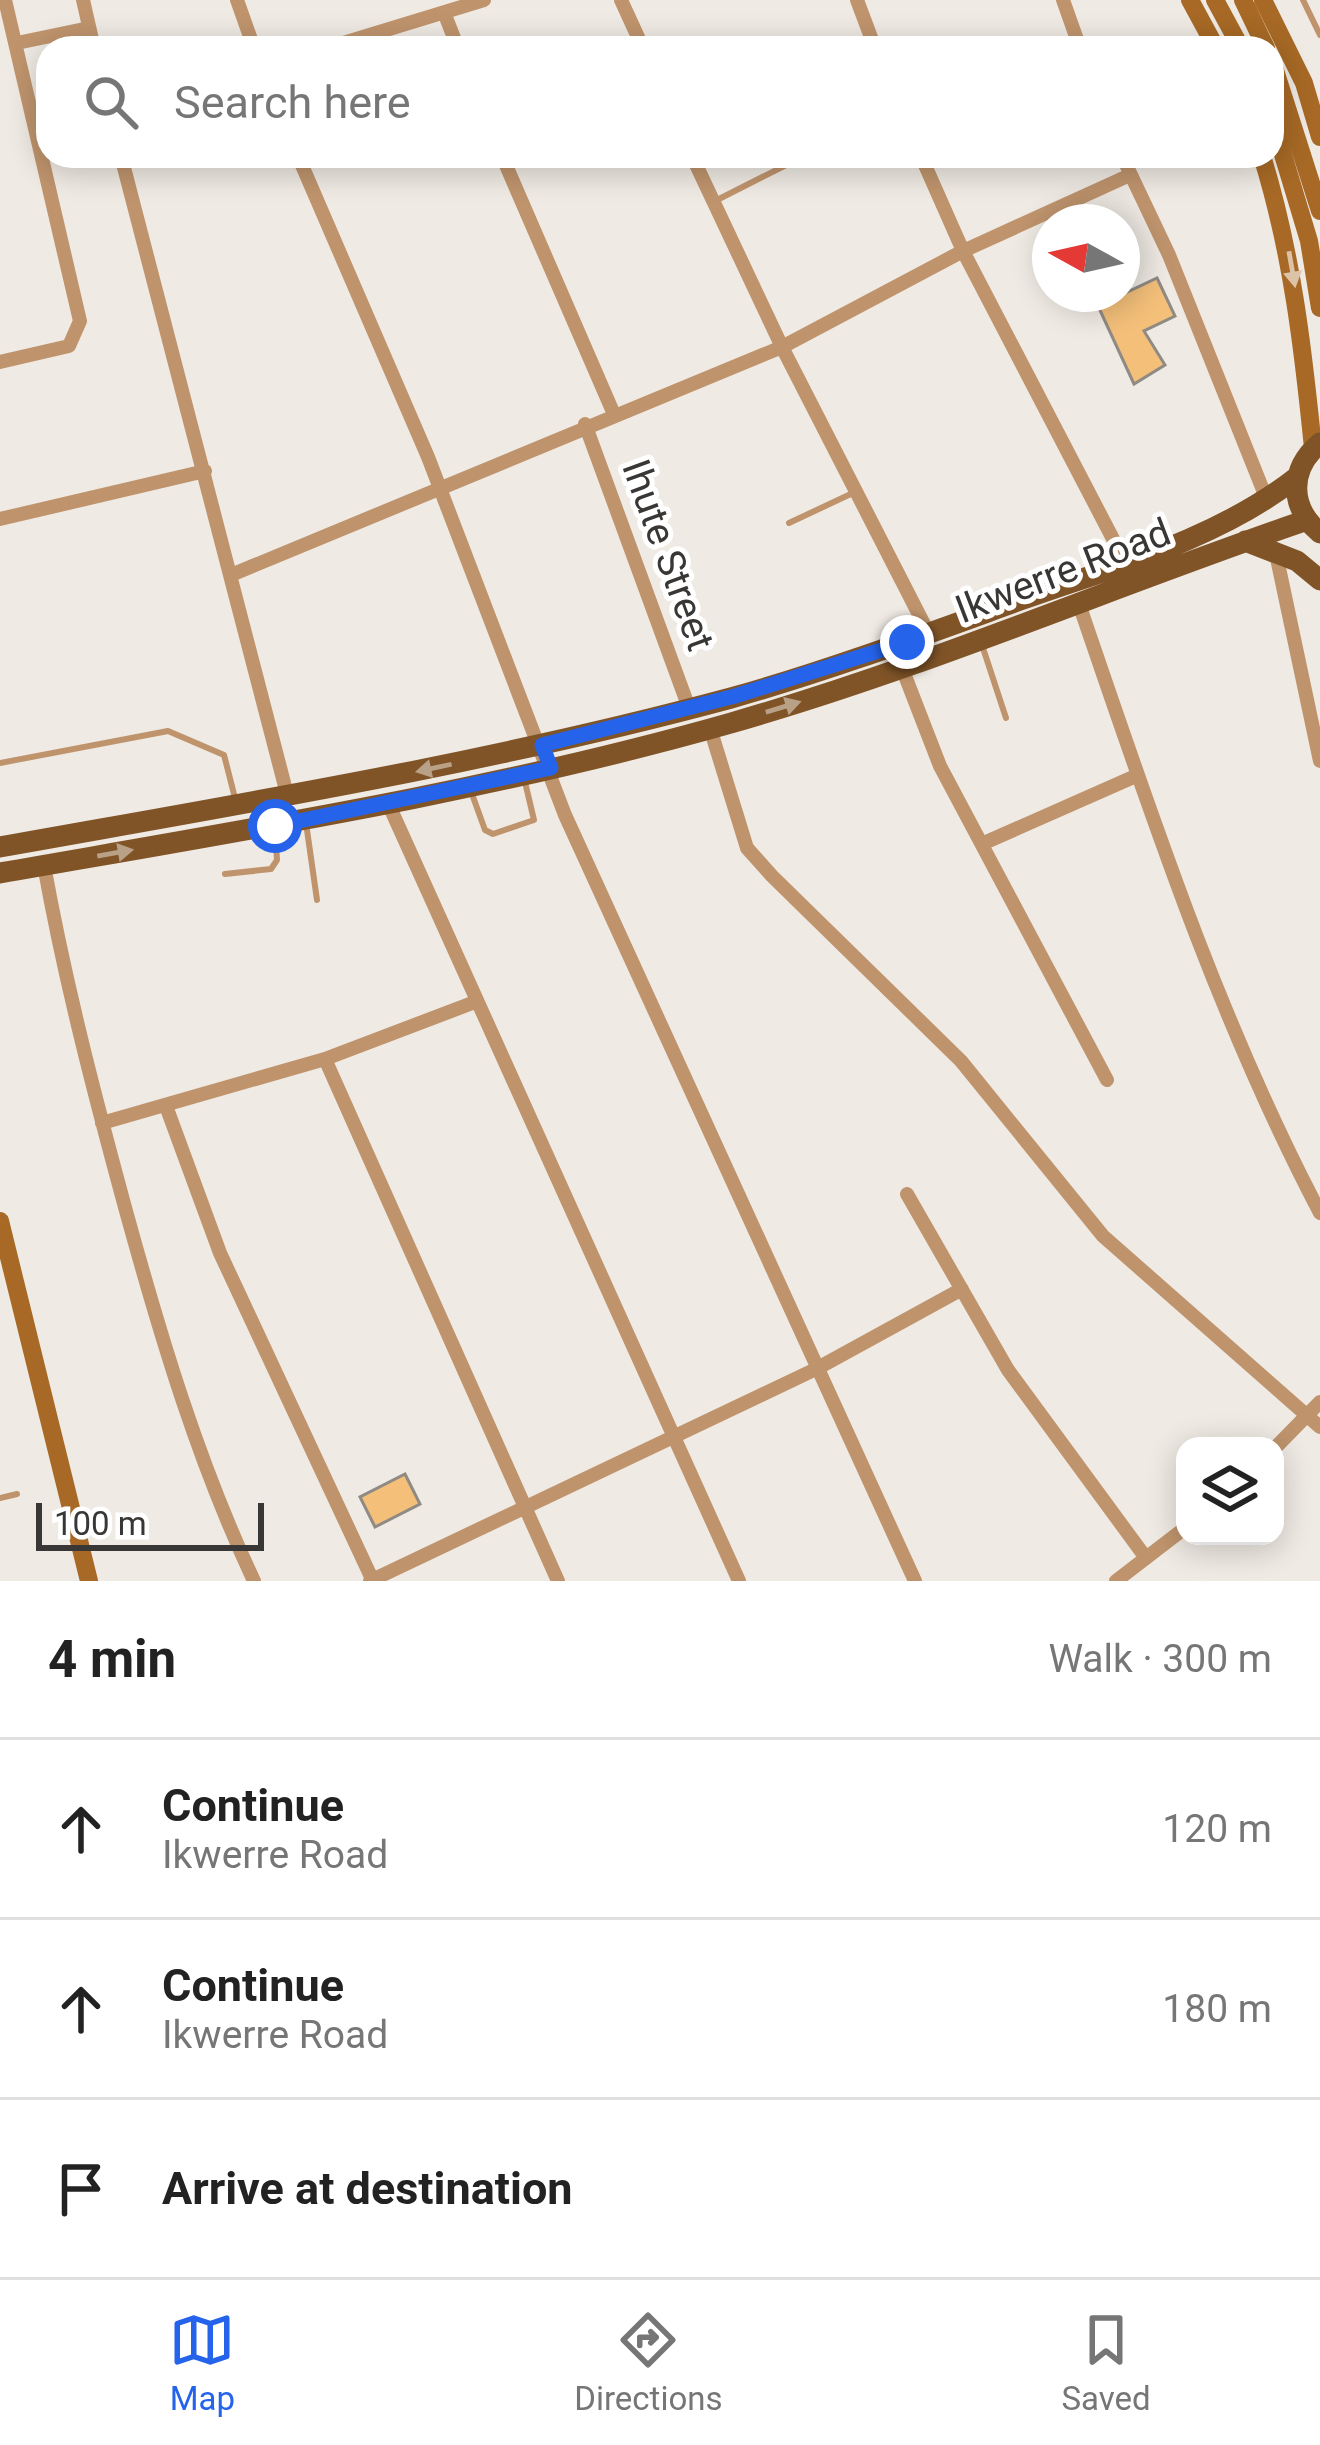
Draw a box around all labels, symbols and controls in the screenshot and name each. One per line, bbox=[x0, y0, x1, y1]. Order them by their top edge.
search box bbox=[36, 36, 1284, 168]
icon: search bbox=[78, 69, 144, 135]
text: Search here bbox=[174, 76, 411, 129]
north arrow bbox=[1032, 204, 1140, 312]
one-way arrow bbox=[1282, 251, 1301, 288]
street label: Ihute Street bbox=[612, 453, 724, 657]
street label: Ikwerre Road bbox=[949, 509, 1177, 633]
route end bbox=[880, 615, 934, 669]
one-way arrow bbox=[765, 697, 802, 715]
one-way arrow bbox=[414, 759, 452, 778]
route start bbox=[248, 799, 302, 853]
one-way arrow bbox=[97, 844, 135, 862]
map controls bbox=[1176, 1437, 1284, 1545]
button: layers bbox=[1176, 1437, 1284, 1545]
scale bar bbox=[36, 1497, 264, 1550]
text: 100 m bbox=[54, 1504, 147, 1543]
text: 4 min bbox=[48, 1630, 176, 1689]
text: Walk · 300 m bbox=[1048, 1636, 1272, 1682]
text: Continue bbox=[162, 1779, 344, 1832]
icon: ahead bbox=[48, 1796, 114, 1862]
text: 120 m bbox=[1162, 1806, 1272, 1852]
text: Ikwerre Road bbox=[162, 1832, 388, 1878]
text: Continue bbox=[162, 1959, 344, 2012]
icon: ahead bbox=[48, 1976, 114, 2042]
text: 180 m bbox=[1162, 1986, 1272, 2032]
text: Ikwerre Road bbox=[162, 2012, 388, 2058]
icon: arrive bbox=[48, 2156, 114, 2222]
text: Arrive at destination bbox=[162, 2162, 573, 2215]
tab: Map bbox=[169, 2307, 235, 2418]
tab: Directions bbox=[574, 2307, 723, 2418]
tab: Saved bbox=[1061, 2307, 1151, 2418]

